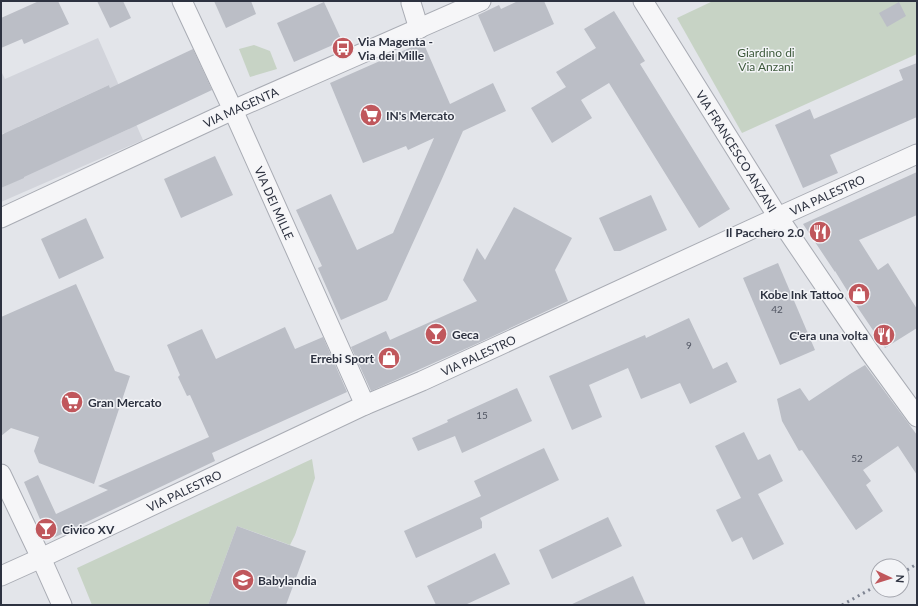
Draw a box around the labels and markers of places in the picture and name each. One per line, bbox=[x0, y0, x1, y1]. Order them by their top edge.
place label: Via Magenta - Via dei Mille bbox=[357, 34, 433, 63]
bus stop icon: Via Magenta - Via dei Mille bbox=[330, 35, 356, 61]
supermarket icon: IN's Mercato bbox=[358, 102, 384, 128]
place label: IN's Mercato bbox=[386, 108, 454, 123]
restaurant icon: Il Pacchero 2.0 bbox=[807, 219, 833, 245]
place label: Il Pacchero 2.0 bbox=[726, 225, 804, 240]
shop icon: Kobe Ink Tattoo bbox=[846, 281, 872, 307]
place label: Kobe Ink Tattoo bbox=[760, 287, 844, 302]
bar icon: Geca bbox=[423, 321, 449, 347]
restaurant icon: C'era una volta bbox=[871, 322, 897, 348]
place label: Geca bbox=[452, 327, 479, 342]
place label: C'era una volta bbox=[789, 328, 868, 343]
shop icon: Errebi Sport bbox=[376, 345, 402, 371]
place label: Errebi Sport bbox=[310, 351, 375, 366]
supermarket icon: Gran Mercato bbox=[59, 389, 85, 415]
place label: Gran Mercato bbox=[88, 395, 162, 410]
bar icon: Civico XV bbox=[33, 516, 59, 542]
place label: Civico XV bbox=[62, 522, 115, 537]
school or university icon: Babylandia bbox=[230, 567, 256, 593]
place label: Babylandia bbox=[258, 573, 317, 588]

